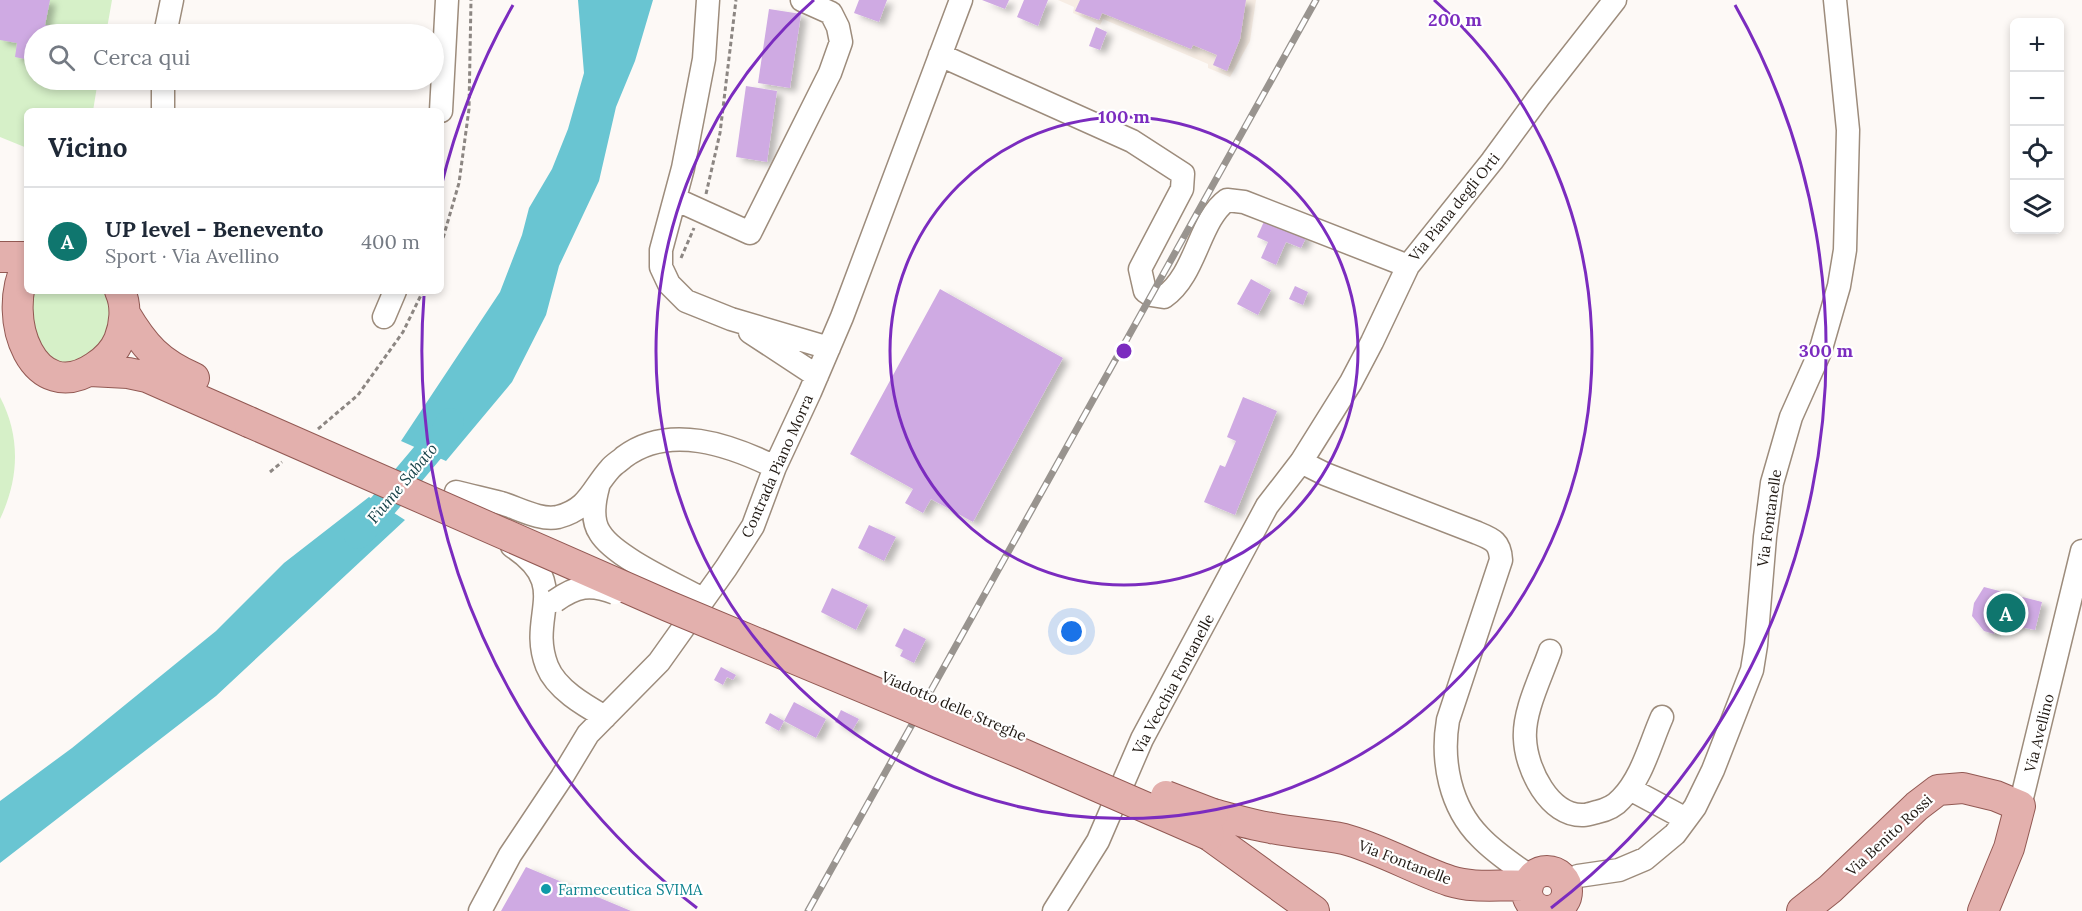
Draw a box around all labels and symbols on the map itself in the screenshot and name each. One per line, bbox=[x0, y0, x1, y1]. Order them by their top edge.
text: 200 m bbox=[1428, 8, 1482, 31]
text: 100 m bbox=[1098, 105, 1150, 128]
street label: Via Piana degli Orti bbox=[1404, 149, 1503, 266]
text: 300 m bbox=[1799, 339, 1854, 362]
centre of rings bbox=[1114, 341, 1134, 361]
street label: Contrada Piano Morra bbox=[737, 391, 817, 541]
water label: Fiume Sabato bbox=[363, 439, 441, 527]
street label: Via Fontanelle bbox=[1753, 468, 1785, 569]
pin: A bbox=[1986, 590, 2026, 636]
street label: Via Vecchia Fontanelle bbox=[1127, 611, 1218, 758]
your location bbox=[1057, 617, 1086, 646]
street label: Viadotto delle Streghe bbox=[878, 666, 1029, 745]
street label: Via Avellino bbox=[2020, 691, 2058, 775]
street label: Via Benito Rossi bbox=[1841, 790, 1936, 881]
street label: Via Fontanelle bbox=[1355, 835, 1454, 888]
place label: Farmeceutica SVIMA bbox=[558, 880, 703, 899]
marker: Farmeceutica SVIMA bbox=[539, 882, 553, 896]

